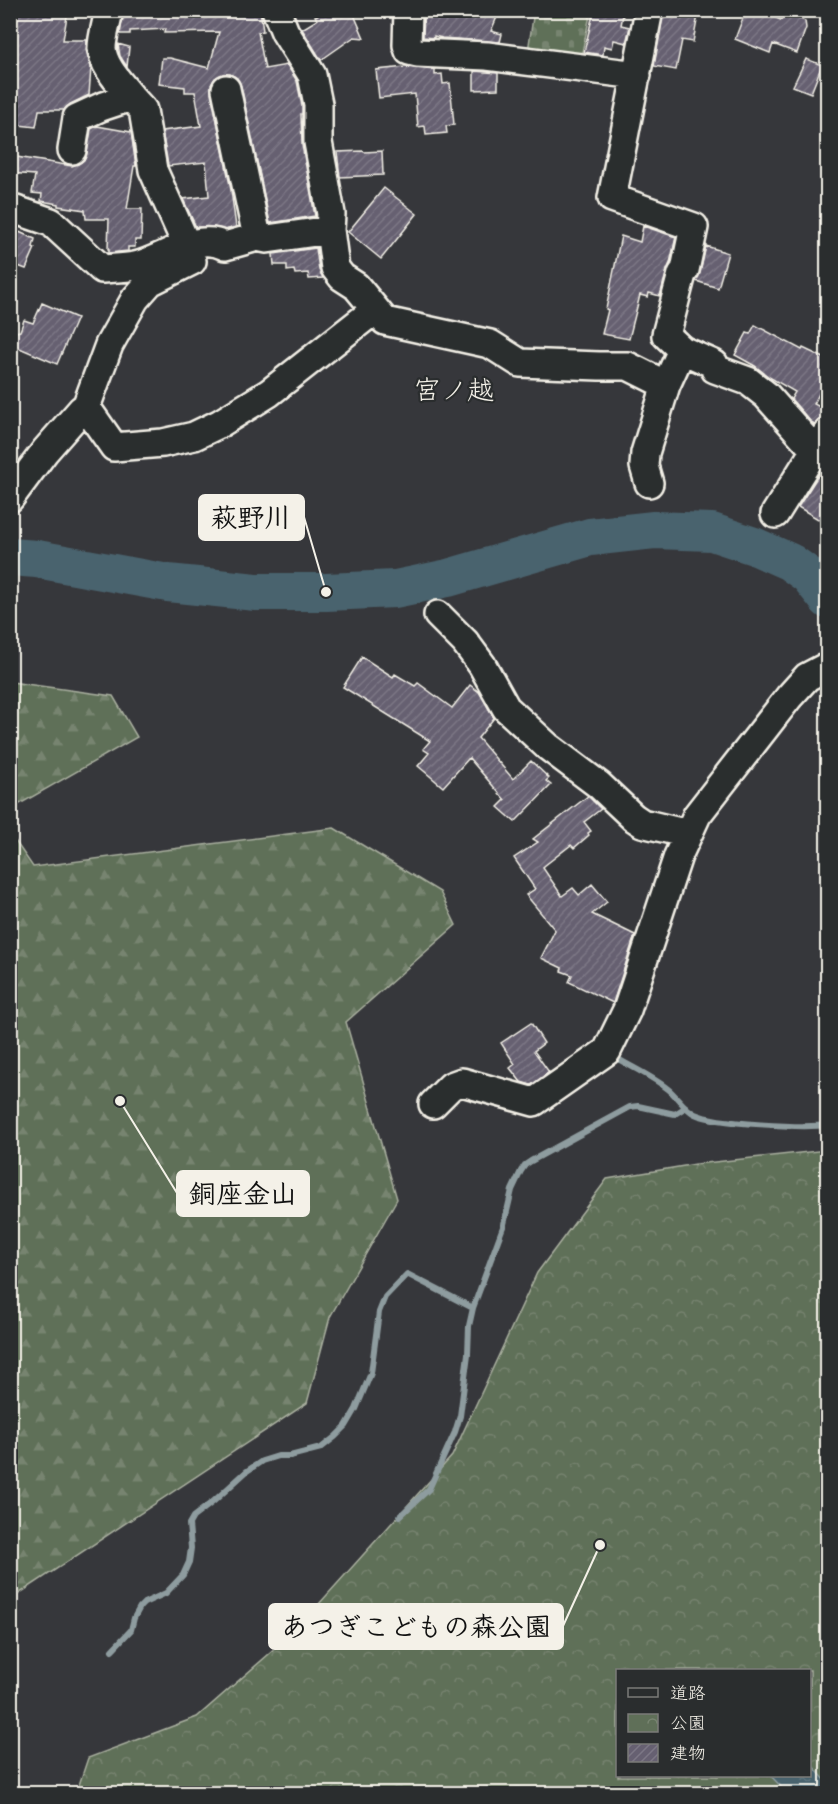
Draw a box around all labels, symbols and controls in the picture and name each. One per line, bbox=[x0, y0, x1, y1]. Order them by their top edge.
district label: 宮ノ越 bbox=[414, 373, 495, 407]
callout: 萩野川 bbox=[199, 495, 304, 540]
text: 萩野川 bbox=[211, 501, 292, 535]
callout: 銅座金山 bbox=[177, 1171, 309, 1216]
text: 銅座金山 bbox=[189, 1177, 297, 1211]
callout: あつぎこどもの森公園 bbox=[269, 1604, 563, 1649]
text: あつぎこどもの森公園 bbox=[281, 1610, 551, 1644]
legend bbox=[616, 1669, 811, 1777]
text: 道路 bbox=[670, 1682, 706, 1704]
text: 公園 bbox=[670, 1712, 706, 1734]
text: 建物 bbox=[670, 1742, 706, 1764]

